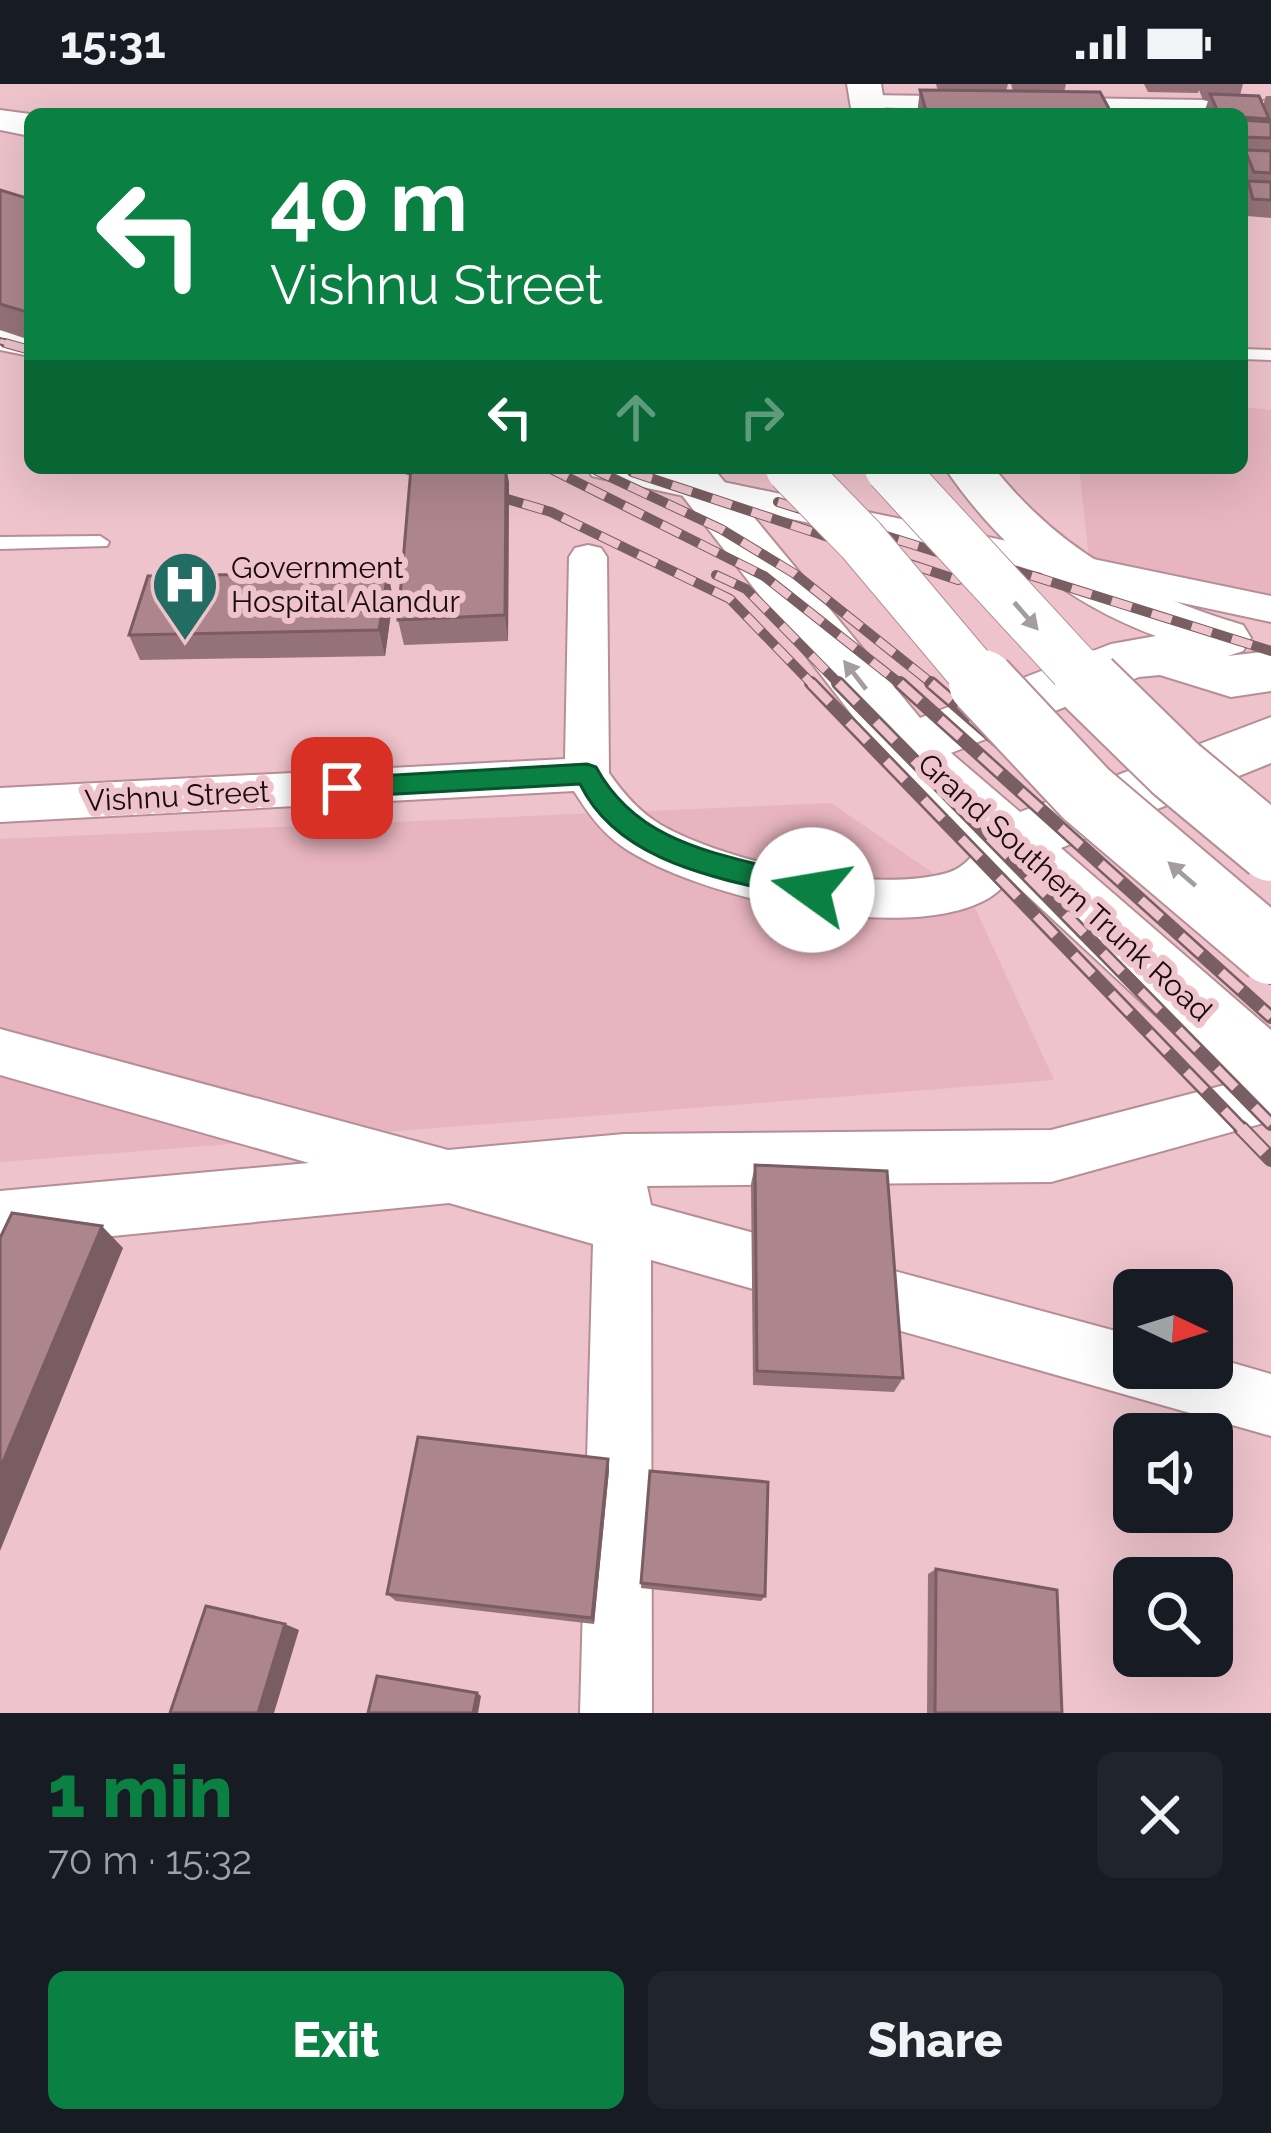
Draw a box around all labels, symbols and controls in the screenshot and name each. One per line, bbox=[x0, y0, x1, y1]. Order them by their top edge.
text: 15:31 bbox=[60, 16, 166, 69]
text: 40 m bbox=[270, 152, 468, 251]
icon: left bbox=[72, 156, 228, 312]
text: Vishnu Street bbox=[270, 253, 603, 317]
icon: left bbox=[477, 384, 543, 450]
icon: ahead bbox=[603, 384, 669, 450]
icon: right bbox=[729, 384, 795, 450]
hospital icon: Government Hospital Alandur bbox=[150, 549, 220, 643]
place label: Government Hospital Alandur bbox=[231, 550, 460, 619]
one-way arrow bbox=[1012, 601, 1039, 631]
one-way arrow bbox=[843, 659, 868, 690]
pin bbox=[291, 737, 393, 839]
street label: Grand Southern Trunk Road bbox=[911, 746, 1219, 1028]
icon: arrive bbox=[309, 755, 375, 821]
street label: Vishnu Street bbox=[84, 774, 270, 818]
position arrow bbox=[749, 827, 875, 953]
one-way arrow bbox=[1167, 862, 1197, 888]
north arrow bbox=[1113, 1269, 1233, 1389]
map controls bbox=[1113, 1269, 1233, 1677]
button: sound bbox=[1113, 1413, 1233, 1533]
button: search bbox=[1113, 1557, 1233, 1677]
text: 1 min bbox=[48, 1749, 233, 1834]
button: close bbox=[1097, 1752, 1223, 1878]
text: 70 m · 15:32 bbox=[48, 1837, 252, 1883]
button: Exit bbox=[48, 1971, 624, 2109]
button: Share bbox=[648, 1971, 1223, 2109]

